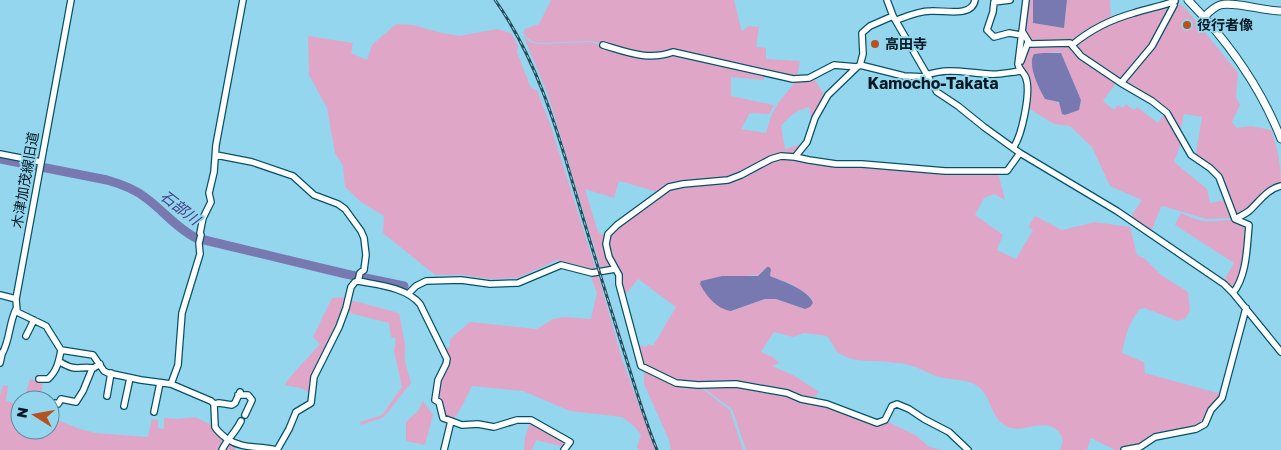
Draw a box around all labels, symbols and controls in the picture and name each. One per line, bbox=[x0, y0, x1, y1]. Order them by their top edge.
place label: 役行者像 bbox=[1197, 16, 1253, 33]
marker: 役行者像 bbox=[1181, 19, 1193, 31]
place label: 高田寺 bbox=[885, 35, 927, 52]
marker: 高田寺 bbox=[869, 38, 881, 50]
district label: Kamocho-Takata bbox=[868, 73, 998, 93]
street label: 木津加茂線旧道 bbox=[8, 130, 41, 230]
water label: 石部川 bbox=[157, 186, 205, 229]
north arrow bbox=[10, 390, 60, 440]
text: N bbox=[12, 406, 31, 419]

